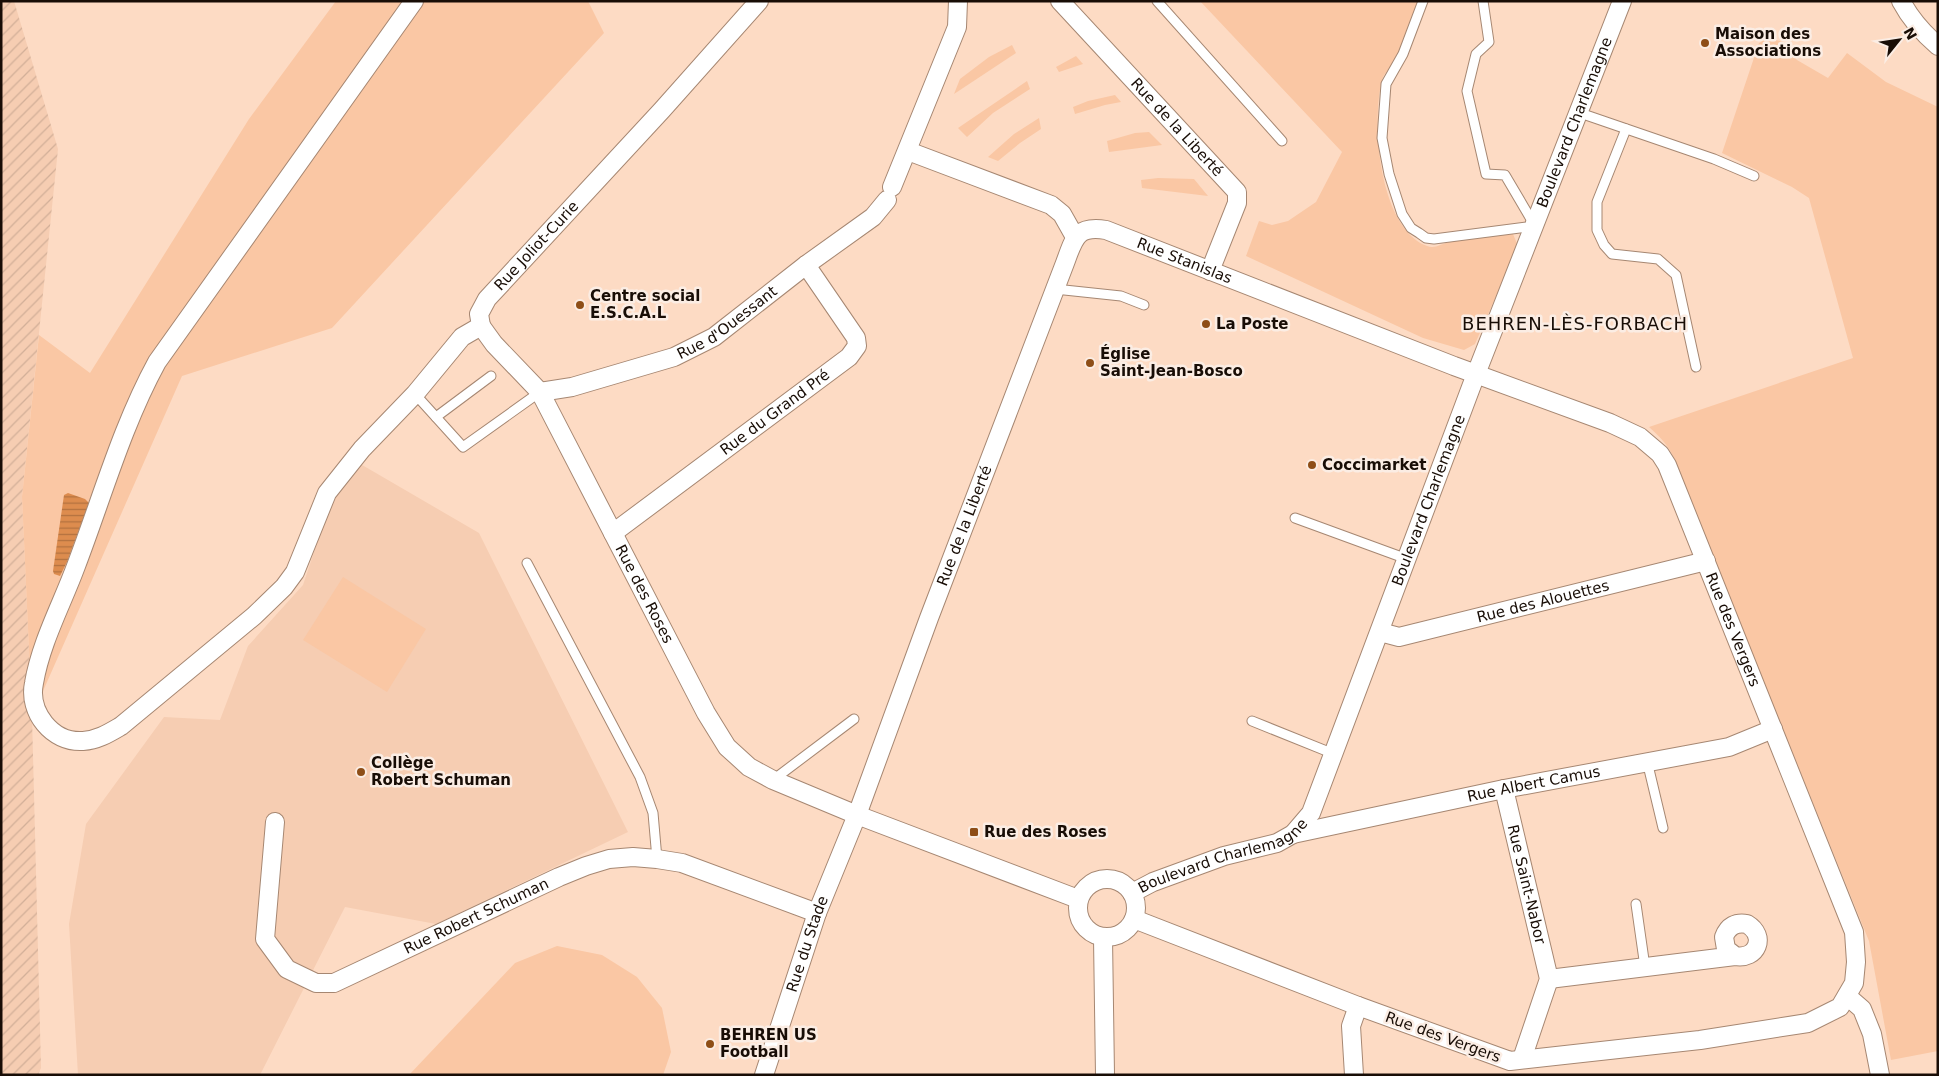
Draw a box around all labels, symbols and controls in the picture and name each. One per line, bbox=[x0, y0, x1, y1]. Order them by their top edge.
north arrow bbox=[1874, 15, 1924, 65]
text: N bbox=[1900, 24, 1920, 43]
place label: Maison des Associations bbox=[1715, 25, 1821, 60]
street label: Boulevard Charlemagne bbox=[1533, 35, 1616, 210]
marker: Maison des Associations bbox=[1699, 37, 1711, 49]
street label: Rue de la Liberté bbox=[1127, 74, 1227, 180]
street label: Rue Joliot-Curie bbox=[491, 197, 582, 294]
street label: Rue Stanislas bbox=[1134, 234, 1235, 287]
street label: Rue d'Ouessant bbox=[674, 282, 781, 363]
place label: Centre social E.S.C.A.L bbox=[590, 287, 700, 322]
marker: Centre social E.S.C.A.L bbox=[574, 299, 586, 311]
district label: BEHREN-LÈS-FORBACH bbox=[1462, 313, 1688, 334]
place label: La Poste bbox=[1216, 315, 1288, 333]
marker: La Poste bbox=[1200, 318, 1212, 330]
place label: Église Saint-Jean-Bosco bbox=[1100, 344, 1243, 380]
marker: Église Saint-Jean-Bosco bbox=[1084, 357, 1096, 369]
street label: Rue du Grand Pré bbox=[717, 366, 833, 459]
street label: Boulevard Charlemagne bbox=[1388, 412, 1469, 588]
place label: Coccimarket bbox=[1322, 456, 1426, 474]
marker: Coccimarket bbox=[1306, 459, 1318, 471]
street label: Rue de la Liberté bbox=[933, 463, 996, 588]
street label: Rue des Roses bbox=[612, 542, 677, 646]
street label: Rue des Vergers bbox=[1702, 570, 1764, 689]
street label: Rue des Alouettes bbox=[1475, 576, 1611, 626]
place label: Collège Robert Schuman bbox=[371, 754, 511, 789]
street label: Rue Albert Camus bbox=[1466, 762, 1602, 806]
marker: Collège Robert Schuman bbox=[355, 766, 367, 778]
street label: Boulevard Charlemagne bbox=[1135, 815, 1311, 897]
place label: Rue des Roses bbox=[984, 823, 1107, 841]
street label: Rue Saint-Nabor bbox=[1504, 823, 1550, 947]
marker: Rue des Roses bbox=[968, 826, 980, 838]
street label: Rue Robert Schuman bbox=[401, 874, 551, 958]
street label: Rue du Stade bbox=[783, 893, 832, 994]
street label: Rue des Vergers bbox=[1383, 1008, 1503, 1066]
place label: BEHREN US Football bbox=[720, 1026, 817, 1061]
marker: BEHREN US Football bbox=[704, 1038, 716, 1050]

